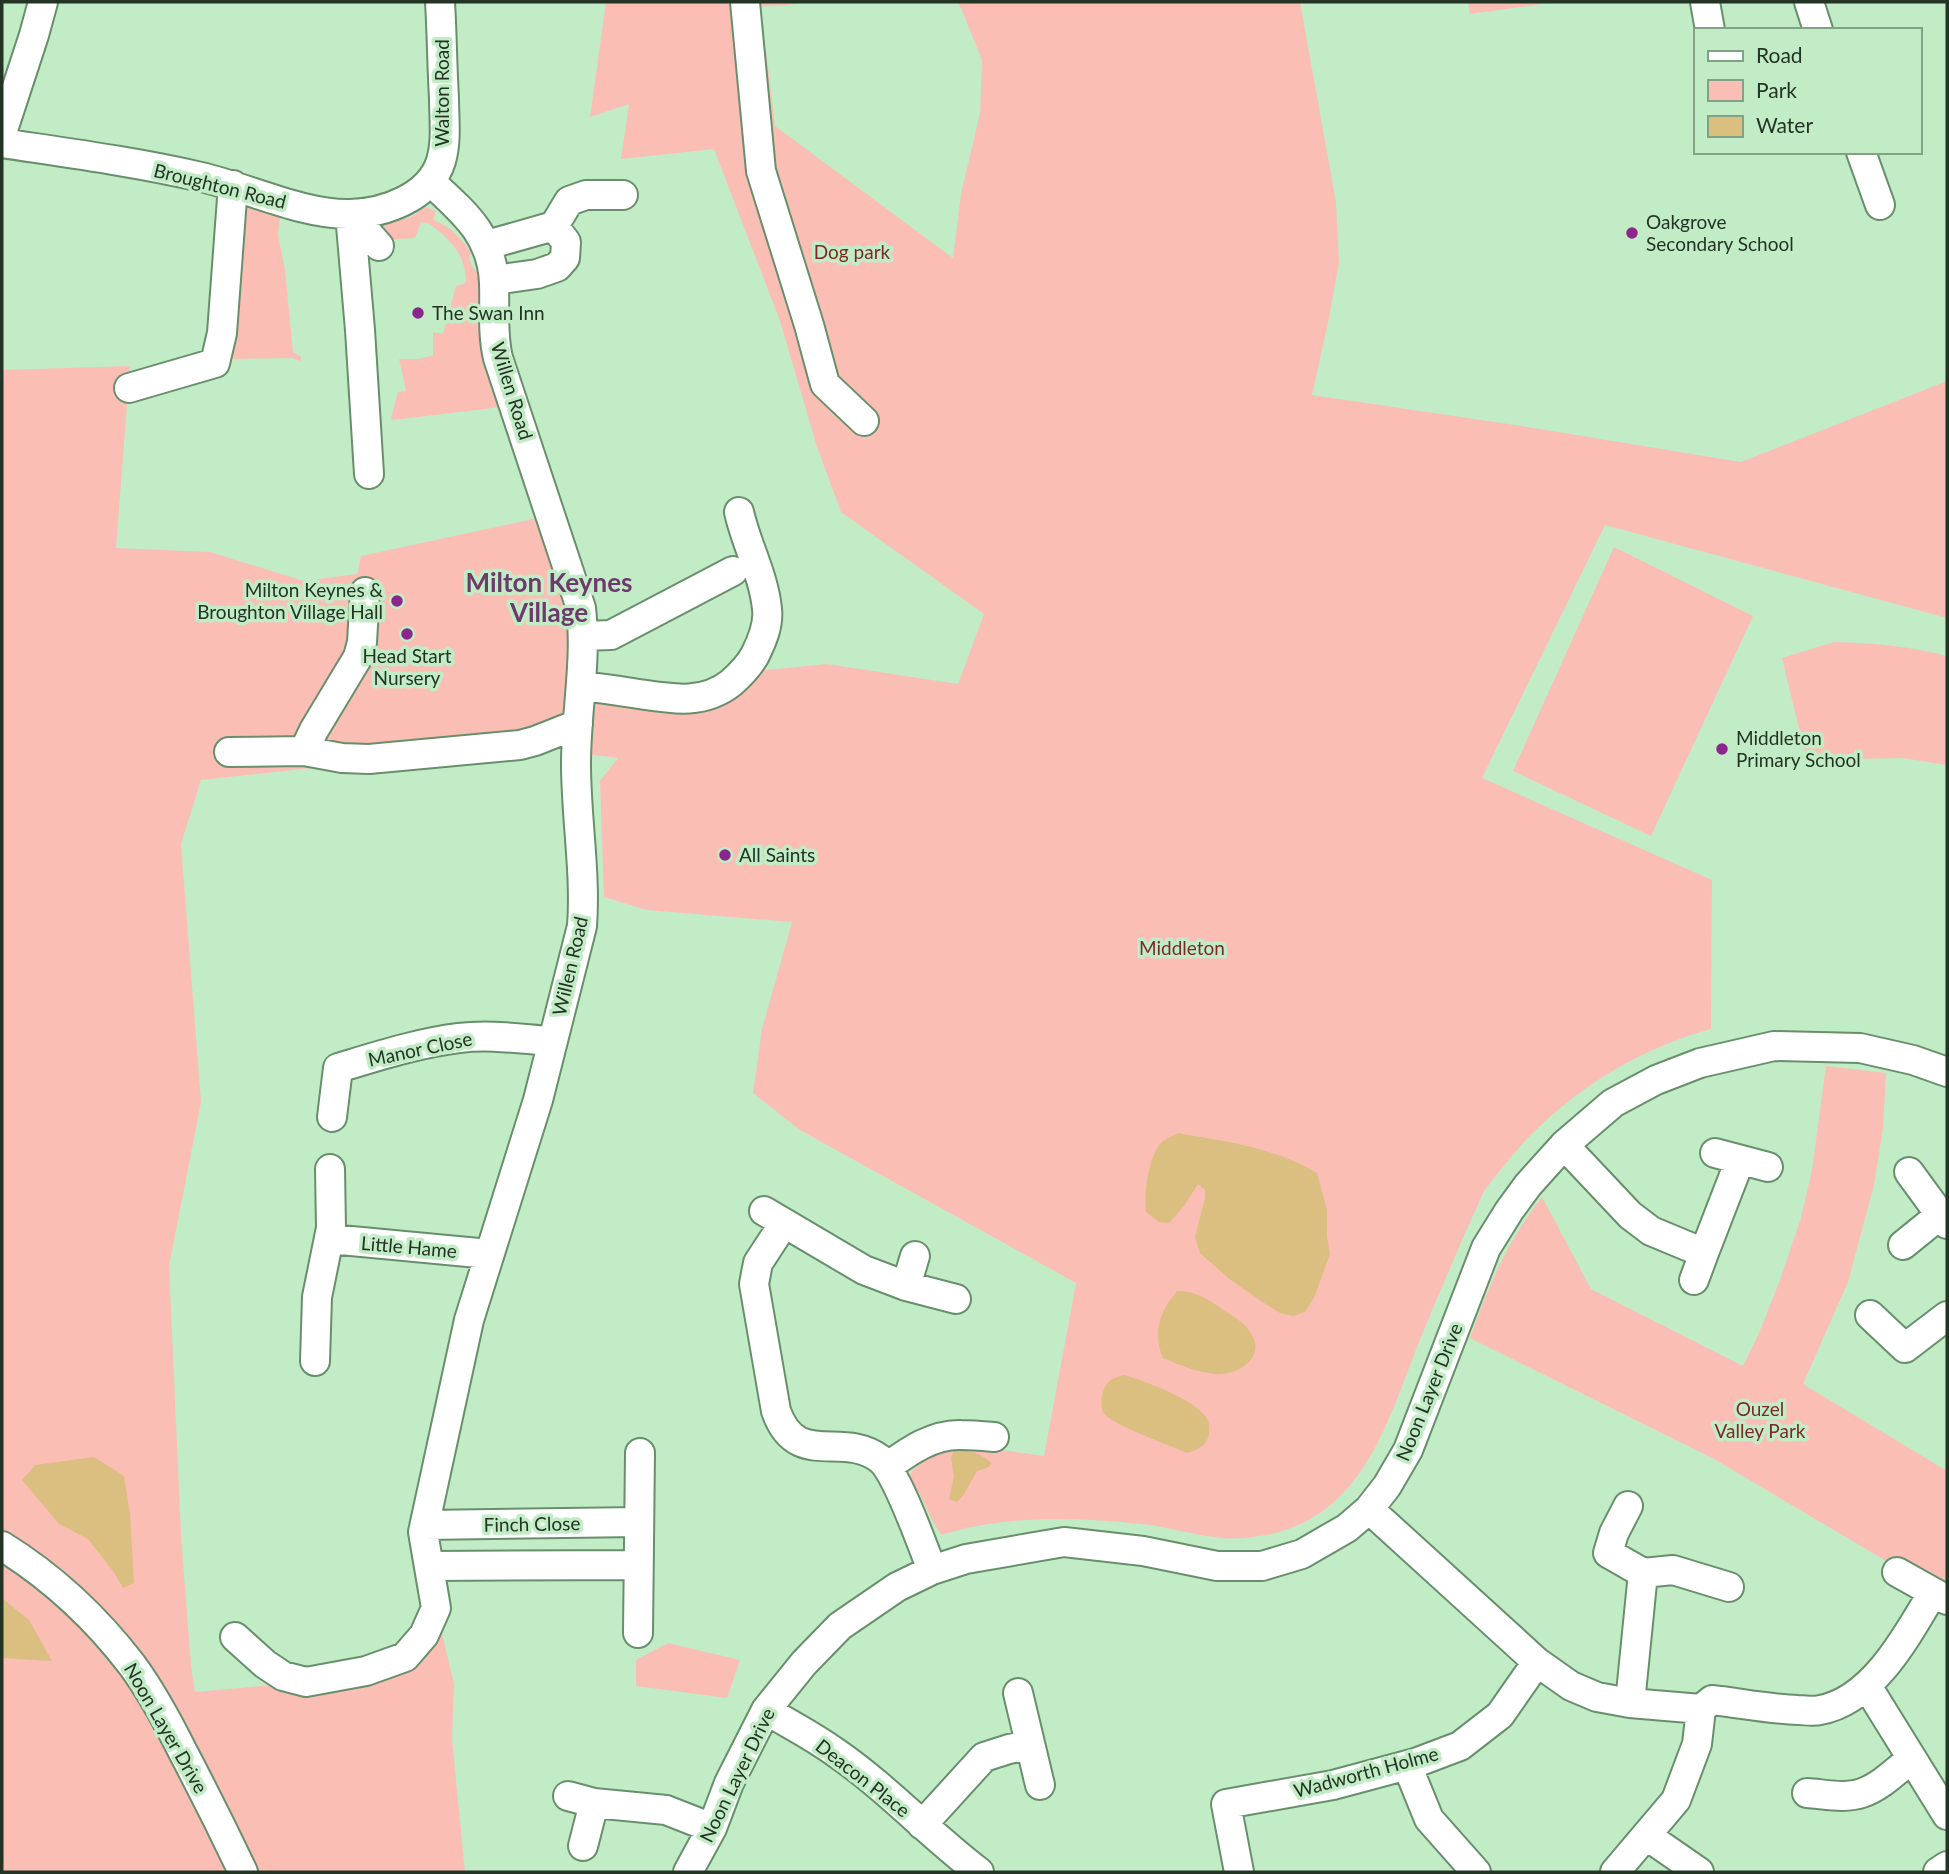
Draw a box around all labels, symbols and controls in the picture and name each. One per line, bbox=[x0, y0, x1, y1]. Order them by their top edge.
legend bbox=[1694, 28, 1921, 154]
street label: Walton Road bbox=[430, 39, 453, 147]
text: Road bbox=[1756, 42, 1803, 67]
text: Park bbox=[1756, 77, 1797, 102]
text: Water bbox=[1756, 112, 1813, 137]
street label: Broughton Road bbox=[152, 158, 289, 213]
place label: Oakgrove Secondary School bbox=[1646, 210, 1794, 255]
marker: Oakgrove Secondary School bbox=[1624, 225, 1640, 241]
park label: Dog park bbox=[814, 240, 891, 263]
place label: The Swan Inn bbox=[432, 301, 545, 324]
marker: The Swan Inn bbox=[410, 305, 426, 321]
street label: Willen Road bbox=[487, 339, 538, 442]
district label: Milton Keynes Village bbox=[466, 566, 633, 628]
place label: Milton Keynes & Broughton Village Hall bbox=[197, 578, 383, 623]
marker: Milton Keynes & Broughton Village Hall bbox=[389, 593, 405, 609]
marker: Head Start Nursery bbox=[399, 626, 415, 642]
place label: Head Start Nursery bbox=[362, 644, 452, 689]
place label: Middleton Primary School bbox=[1736, 726, 1861, 771]
marker: Middleton Primary School bbox=[1714, 741, 1730, 757]
place label: All Saints bbox=[739, 843, 815, 866]
marker: All Saints bbox=[717, 847, 733, 863]
street label: Willen Road bbox=[547, 914, 592, 1018]
park label: Middleton bbox=[1139, 936, 1225, 959]
street label: Manor Close bbox=[366, 1026, 474, 1071]
street label: Little Hame bbox=[360, 1231, 458, 1262]
street label: Noon Layer Drive bbox=[1390, 1320, 1467, 1464]
park label: Ouzel Valley Park bbox=[1715, 1397, 1806, 1442]
street label: Finch Close bbox=[483, 1511, 580, 1536]
street label: Noon Layer Drive bbox=[120, 1659, 213, 1797]
street label: Noon Layer Drive bbox=[694, 1704, 779, 1846]
street label: Deacon Place bbox=[812, 1734, 915, 1822]
street label: Wadworth Holme bbox=[1291, 1741, 1441, 1802]

